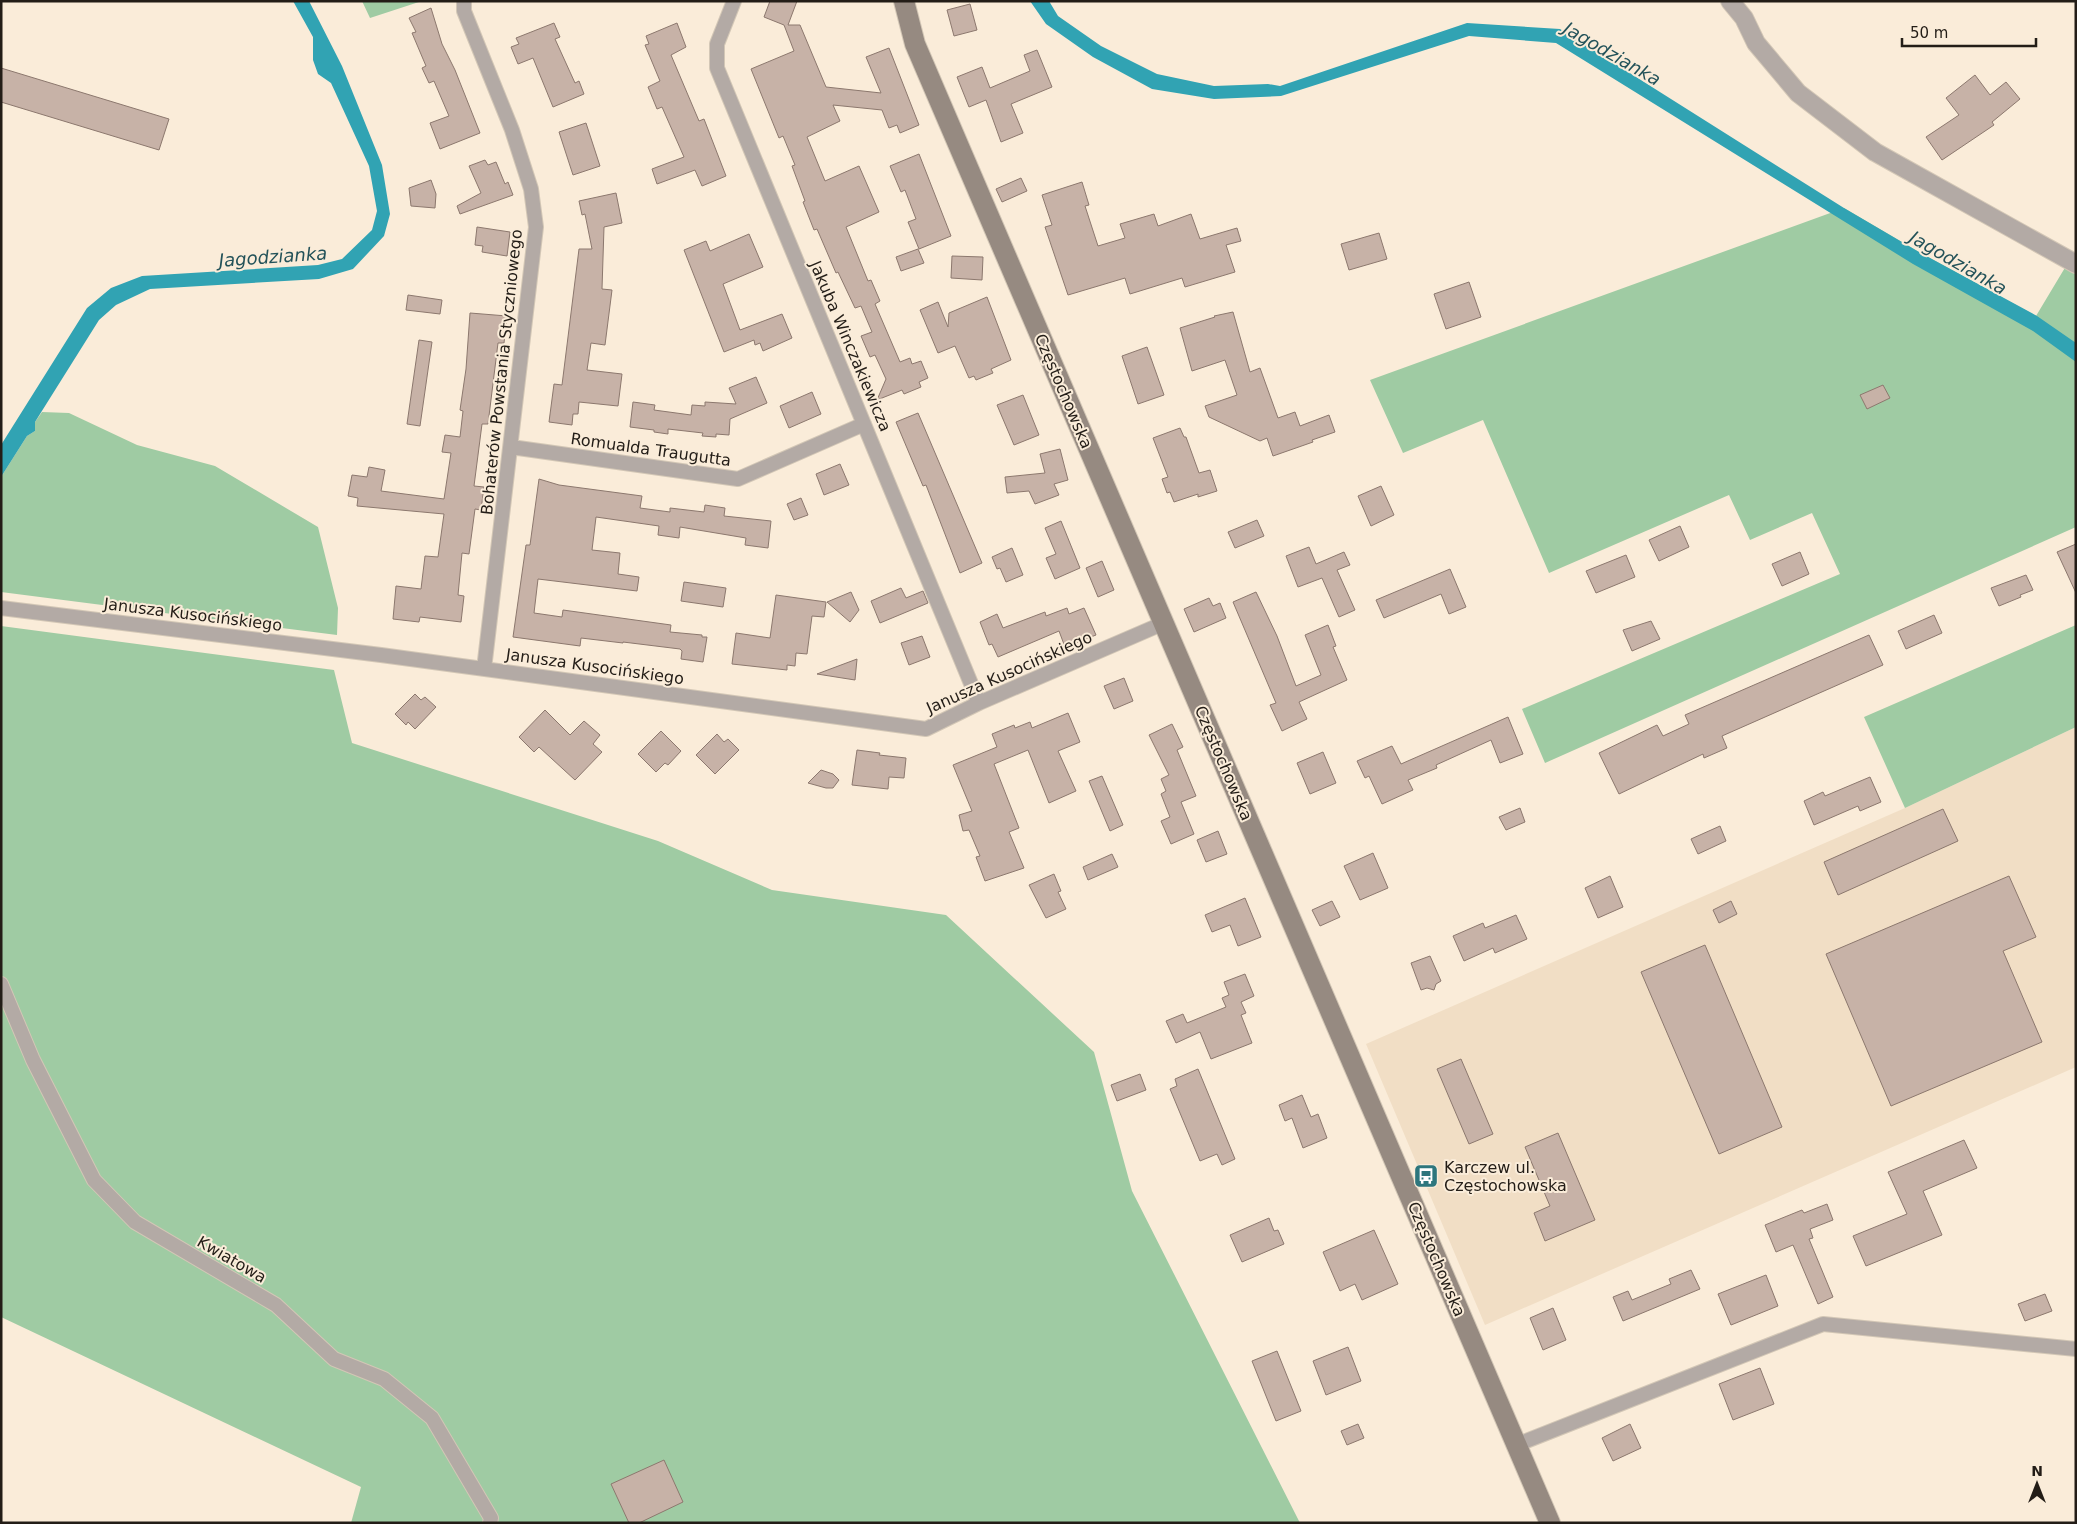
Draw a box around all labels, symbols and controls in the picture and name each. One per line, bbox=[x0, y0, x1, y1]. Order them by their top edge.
scale bar bbox=[1902, 15, 2036, 47]
water label: Jagodzianka bbox=[1557, 16, 1665, 90]
text: 50 m bbox=[1910, 24, 1948, 42]
water label: Jagodzianka bbox=[1903, 225, 2011, 299]
street label: Bohaterów Powstania Styczniowego bbox=[477, 228, 526, 516]
water label: Jagodzianka bbox=[215, 242, 328, 271]
street label: Jakuba Winczakiewicza bbox=[806, 257, 895, 434]
street label: Częstochowska bbox=[1031, 331, 1096, 451]
street label: Romualda Traugutta bbox=[569, 429, 732, 470]
street label: Janusza Kusocińskiego bbox=[102, 594, 283, 635]
street label: Janusza Kusocińskiego bbox=[922, 627, 1095, 718]
street label: Janusza Kusocińskiego bbox=[504, 644, 685, 688]
street label: Częstochowska bbox=[1191, 703, 1256, 823]
place label: Karczew ul. Częstochowska bbox=[1444, 1158, 1567, 1195]
bus stop icon: Karczew ul. Częstochowska bbox=[1413, 1163, 1439, 1189]
street label: Częstochowska bbox=[1404, 1199, 1469, 1319]
street label: Kwiatowa bbox=[194, 1232, 270, 1287]
north arrow bbox=[2012, 1459, 2062, 1509]
text: N bbox=[2031, 1463, 2043, 1479]

